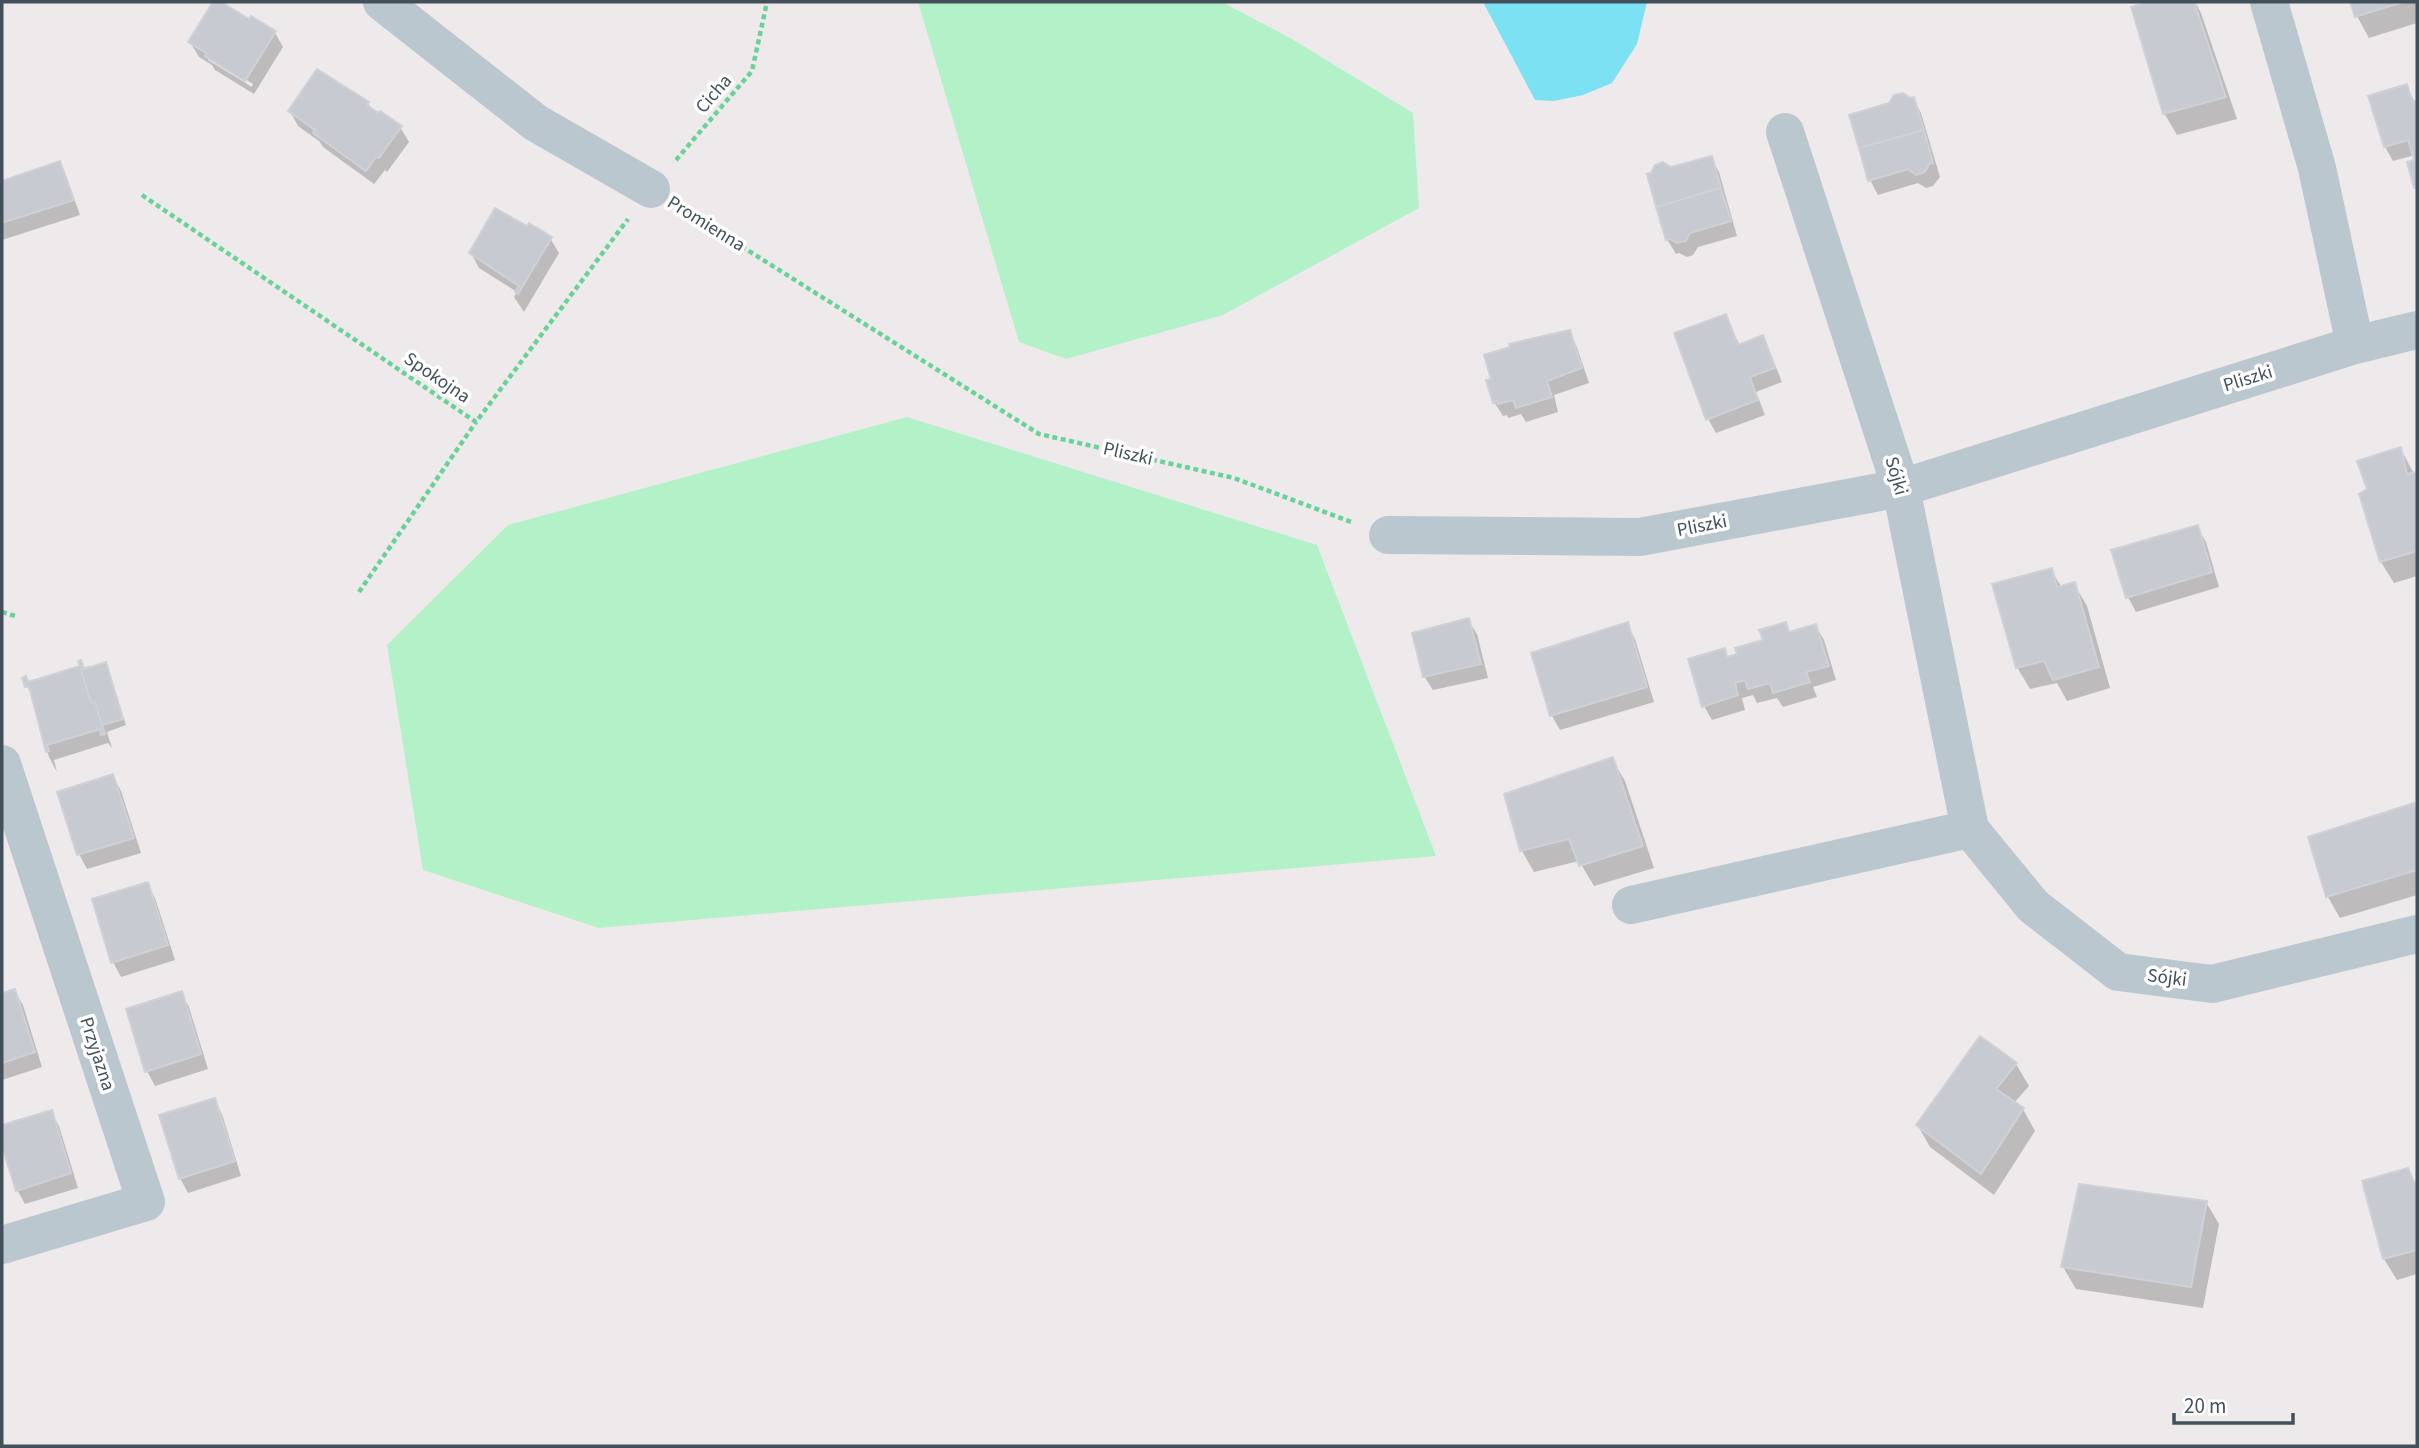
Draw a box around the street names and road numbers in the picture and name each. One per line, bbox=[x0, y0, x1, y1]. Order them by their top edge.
street label: Cicha bbox=[689, 68, 739, 120]
street label: Promienna bbox=[662, 189, 750, 259]
street label: Spokojna bbox=[398, 346, 476, 410]
street label: Pliszki bbox=[2220, 359, 2276, 399]
street label: Pliszki bbox=[1100, 435, 1156, 473]
street label: Sójki bbox=[1878, 453, 1914, 499]
street label: Pliszki bbox=[1675, 508, 1729, 544]
street label: Sójki bbox=[2146, 962, 2188, 994]
street label: Przyjazna bbox=[72, 1014, 122, 1094]

